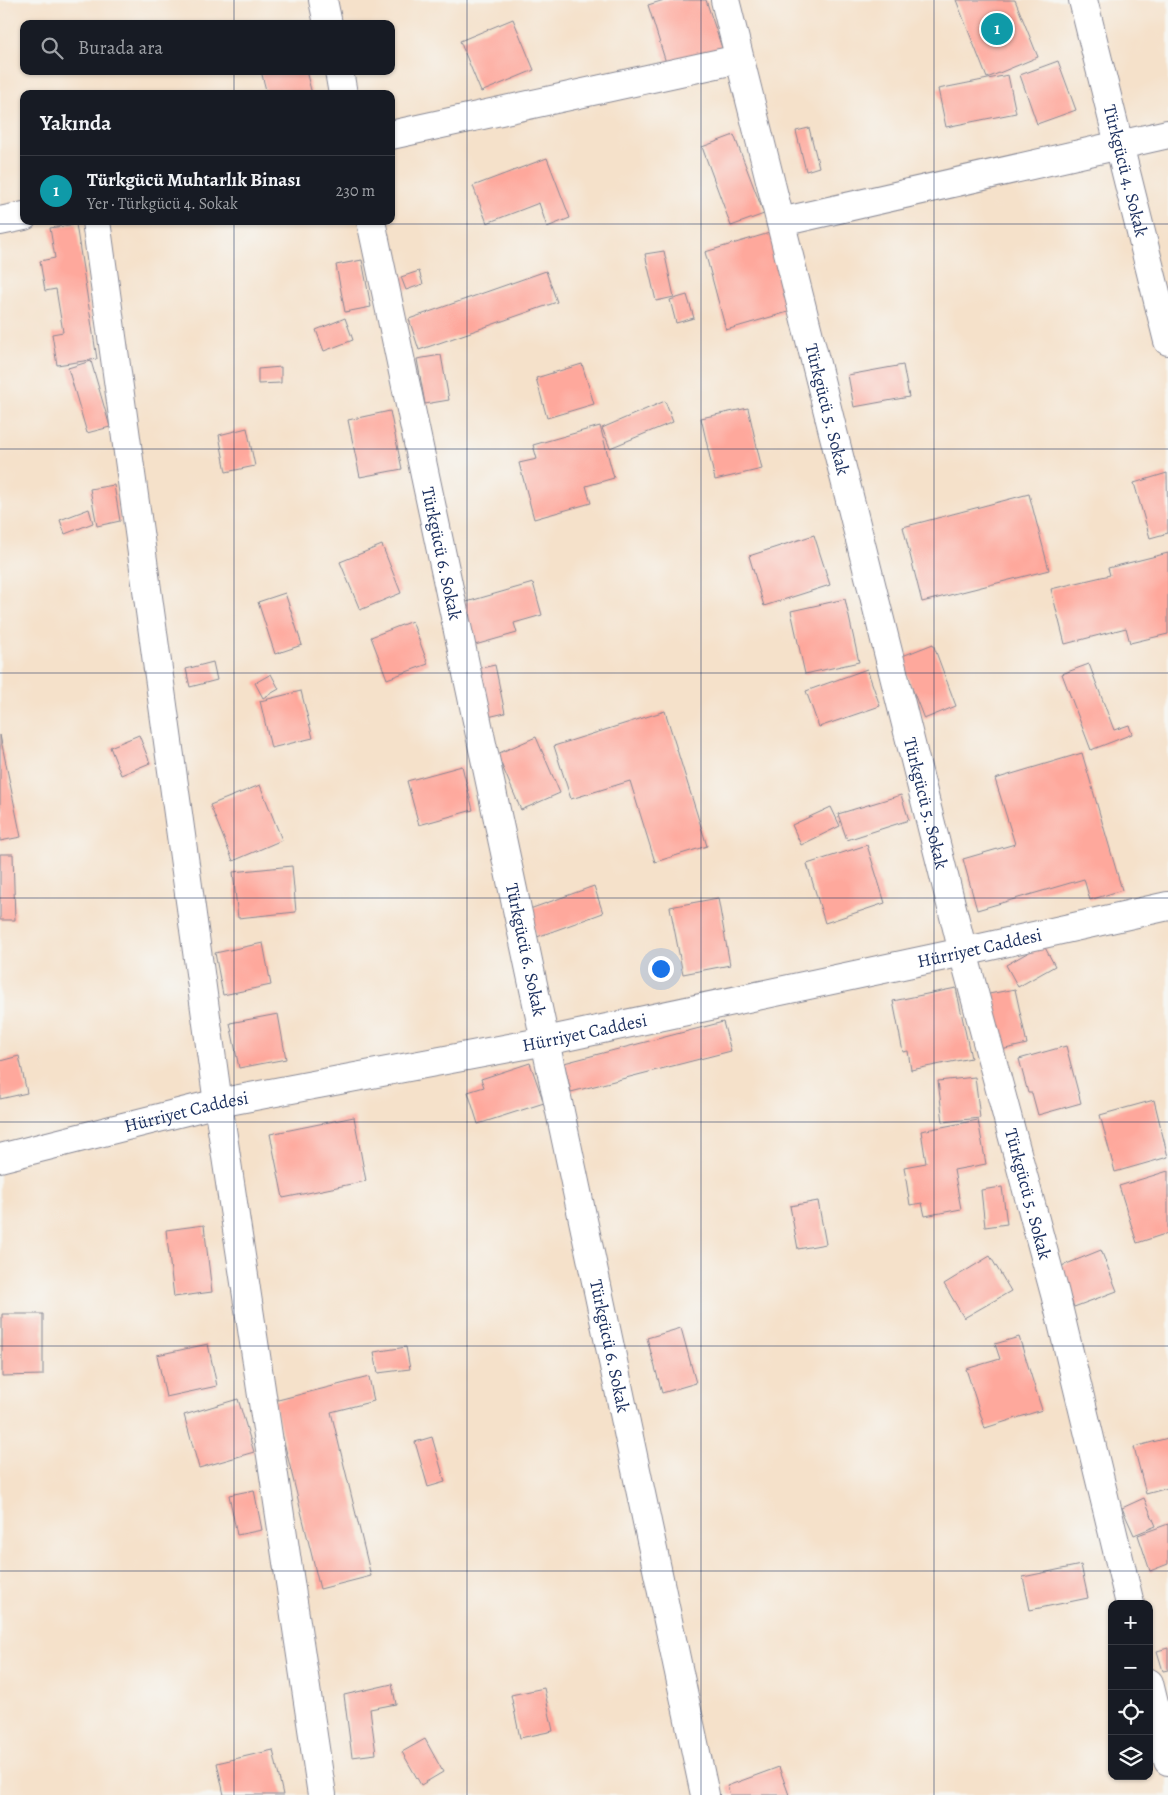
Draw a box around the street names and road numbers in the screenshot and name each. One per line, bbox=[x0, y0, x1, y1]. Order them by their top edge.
street label: Türkgücü 4. Sokak bbox=[1098, 102, 1154, 239]
street label: Türkgücü 5. Sokak bbox=[799, 341, 855, 478]
street label: Türkgücü 6. Sokak bbox=[416, 485, 467, 622]
street label: Türkgücü 5. Sokak bbox=[898, 735, 954, 872]
street label: Türkgücü 6. Sokak bbox=[500, 881, 551, 1019]
street label: Hürriyet Caddesi bbox=[915, 923, 1044, 973]
street label: Hürriyet Caddesi bbox=[520, 1008, 649, 1057]
street label: Hürriyet Caddesi bbox=[122, 1086, 250, 1138]
street label: Türkgücü 5. Sokak bbox=[999, 1126, 1057, 1262]
street label: Türkgücü 6. Sokak bbox=[584, 1277, 636, 1415]

